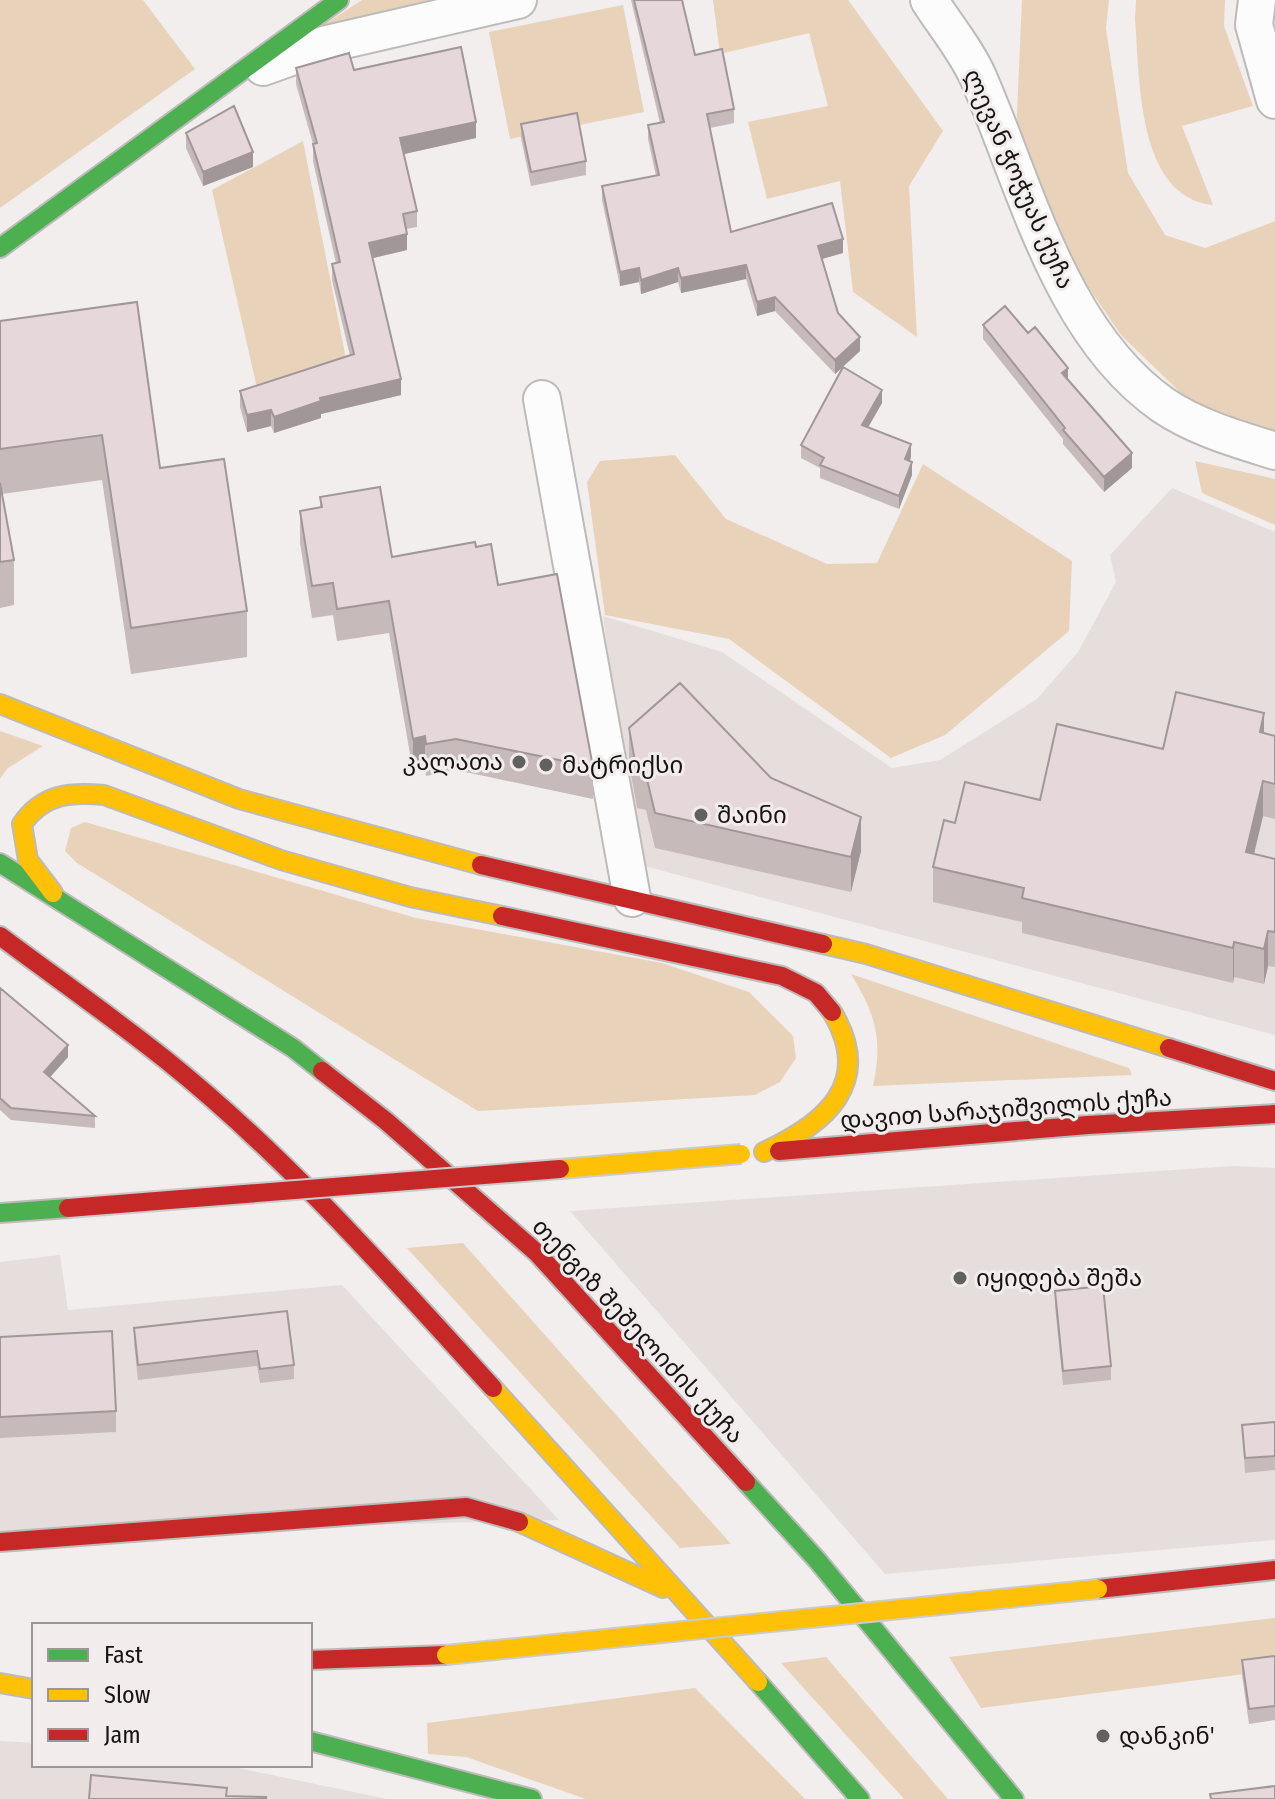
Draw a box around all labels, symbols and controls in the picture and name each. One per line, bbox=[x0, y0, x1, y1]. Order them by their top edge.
street label: ლევან ჭოჭუას ქუჩა bbox=[958, 65, 1080, 293]
place label: კალათა bbox=[403, 748, 503, 776]
place label: მატრიქსი bbox=[562, 751, 683, 779]
marker: კალათა bbox=[510, 753, 528, 771]
marker: მატრიქსი bbox=[537, 756, 555, 774]
place label: შაინი bbox=[717, 801, 787, 829]
marker: შაინი bbox=[692, 806, 710, 824]
street label: დავით სარაჯიშვილის ქუჩა bbox=[839, 1083, 1173, 1135]
street label: თენგიზ შეშელიძის ქუჩა bbox=[526, 1213, 750, 1449]
place label: იყიდება შეშა bbox=[976, 1264, 1142, 1292]
marker: იყიდება შეშა bbox=[951, 1269, 969, 1287]
legend bbox=[32, 1623, 312, 1767]
text: Fast bbox=[104, 1641, 143, 1669]
text: Slow bbox=[104, 1681, 151, 1709]
text: Jam bbox=[104, 1721, 141, 1749]
place label: დანკინ' bbox=[1119, 1722, 1215, 1750]
marker: დანკინ' bbox=[1094, 1727, 1112, 1745]

